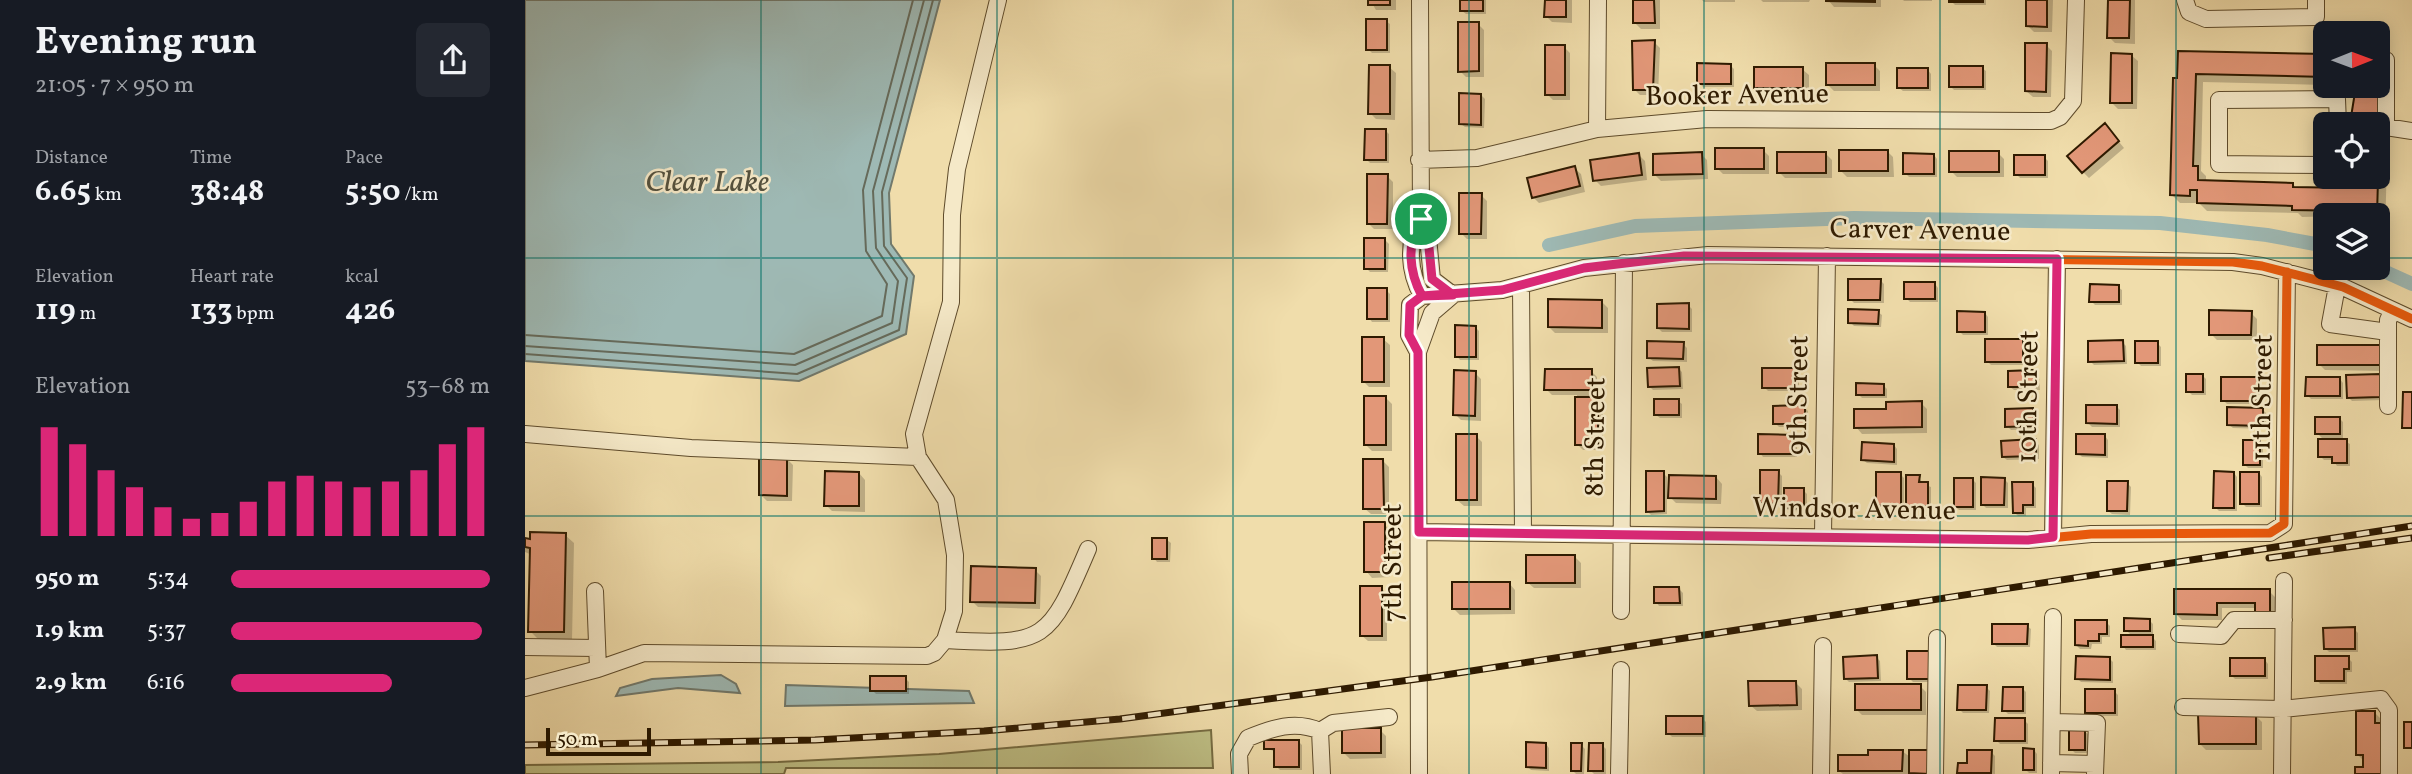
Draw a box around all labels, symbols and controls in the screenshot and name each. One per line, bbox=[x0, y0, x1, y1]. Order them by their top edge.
text: Evening run bbox=[35, 17, 257, 70]
north arrow bbox=[2313, 21, 2391, 98]
map controls bbox=[2313, 21, 2390, 280]
button: share bbox=[416, 23, 490, 97]
text: 21:05 · 7 × 950 m bbox=[35, 70, 194, 102]
street label: Booker Avenue bbox=[1645, 75, 1829, 117]
button: locate bbox=[2313, 112, 2390, 189]
text: Distance bbox=[35, 145, 108, 171]
text: Time bbox=[190, 145, 232, 171]
text: Pace bbox=[345, 145, 383, 171]
water label: Clear Lake bbox=[645, 162, 769, 204]
text: 6.65 bbox=[35, 171, 91, 213]
text: 38:48 bbox=[190, 171, 264, 213]
text: 5:50 bbox=[345, 171, 401, 213]
text: km bbox=[91, 182, 122, 208]
text: /km bbox=[401, 182, 438, 208]
pin bbox=[1391, 189, 1451, 249]
icon: arrive bbox=[1402, 200, 1440, 238]
button: layers bbox=[2313, 203, 2390, 280]
street label: Carver Avenue bbox=[1829, 210, 2011, 252]
text: Elevation bbox=[35, 264, 114, 290]
text: Heart rate bbox=[190, 264, 274, 290]
text: kcal bbox=[345, 264, 379, 290]
text: 119 bbox=[35, 290, 76, 332]
text: 133 bbox=[190, 290, 233, 332]
text: 426 bbox=[345, 290, 395, 332]
text: m bbox=[76, 301, 96, 327]
text: bpm bbox=[233, 301, 274, 327]
street label: 10th Street bbox=[2008, 330, 2050, 464]
street label: 11th Street bbox=[2242, 334, 2284, 462]
street label: 9th Street bbox=[1778, 335, 1820, 455]
text: Elevation bbox=[35, 371, 131, 403]
text: 53–68 m bbox=[405, 371, 490, 403]
street label: 8th Street bbox=[1575, 377, 1617, 497]
street label: Windsor Avenue bbox=[1752, 489, 1956, 531]
street label: 7th Street bbox=[1374, 503, 1413, 623]
text: 950 m bbox=[35, 563, 99, 595]
text: 5:34 bbox=[147, 563, 189, 595]
text: 1.9 km bbox=[35, 615, 104, 647]
text: 5:37 bbox=[147, 615, 186, 647]
text: 2.9 km bbox=[35, 667, 107, 699]
text: 6:16 bbox=[147, 667, 185, 699]
scale bar bbox=[546, 725, 651, 757]
text: 50 m bbox=[557, 727, 598, 753]

